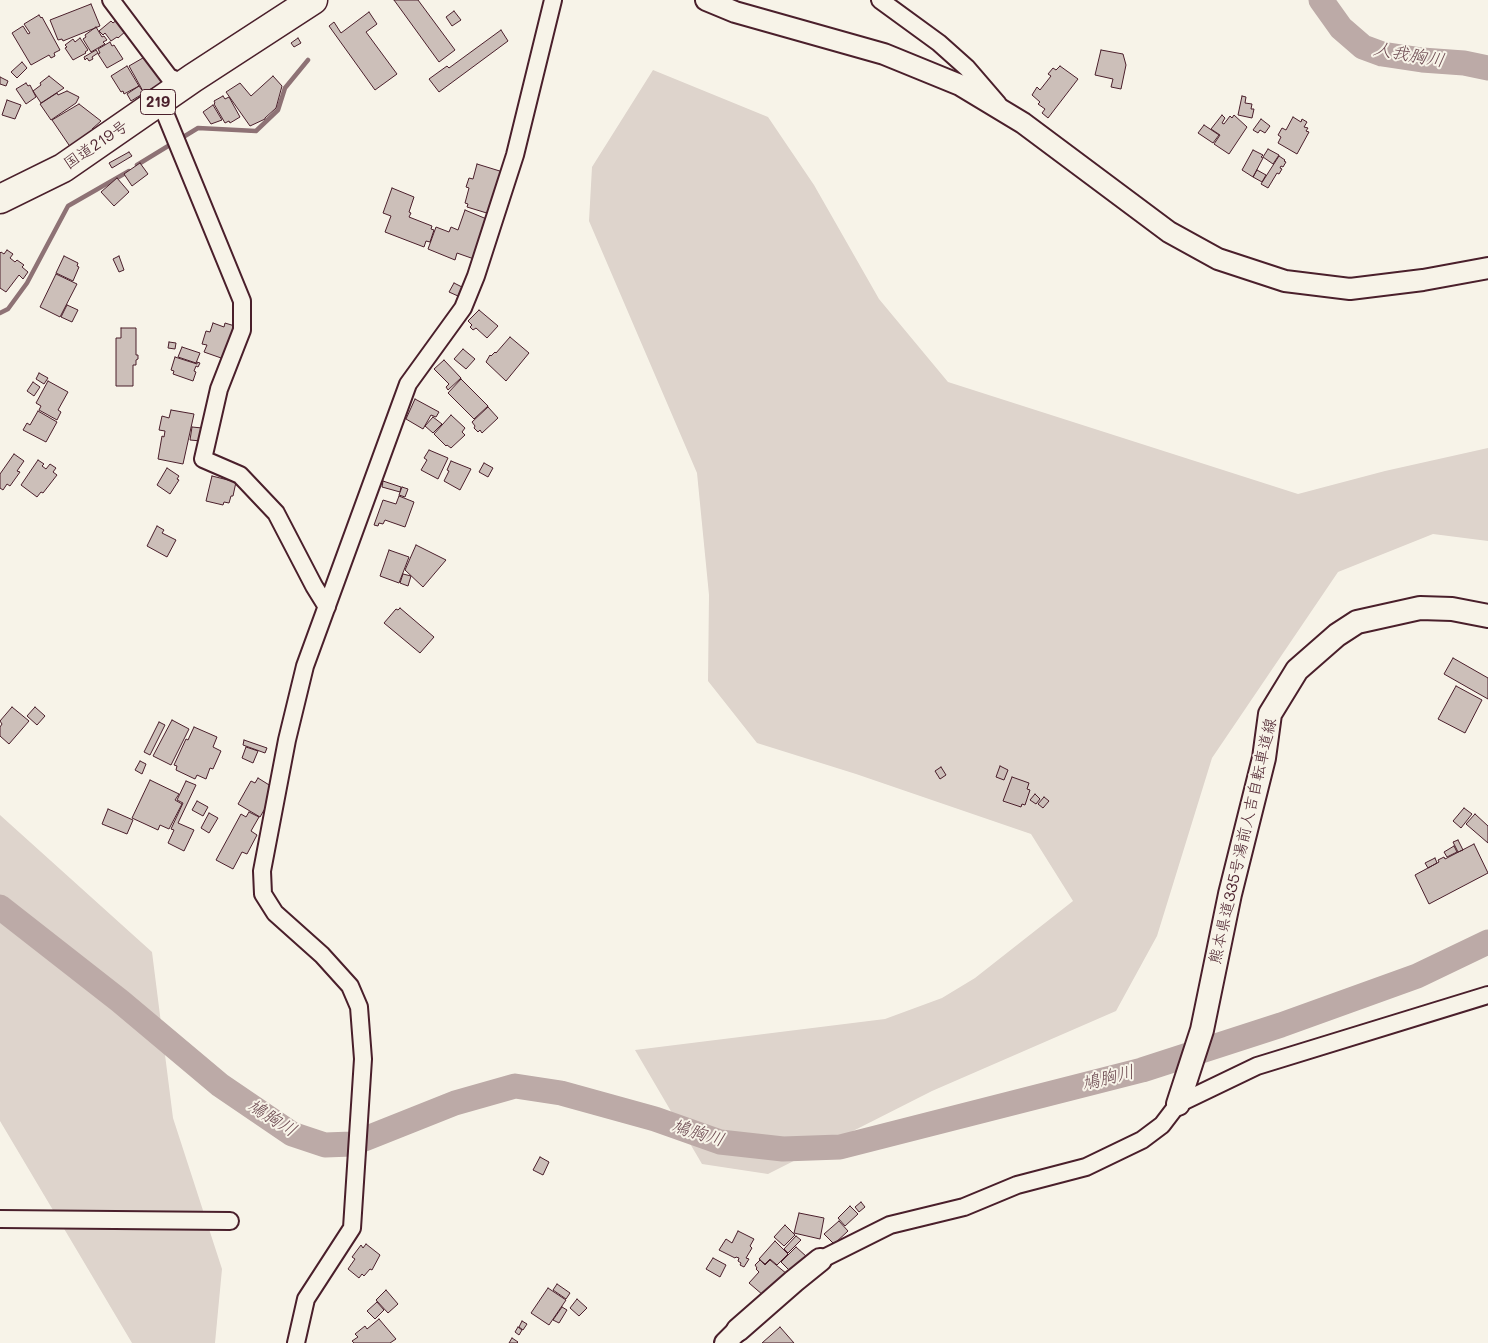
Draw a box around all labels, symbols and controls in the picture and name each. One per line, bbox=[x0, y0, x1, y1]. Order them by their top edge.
water label: 人我胸川 bbox=[1372, 38, 1446, 72]
road number: 219 bbox=[140, 90, 176, 114]
street label: 国道219号 bbox=[60, 116, 132, 174]
street label: 熊本県道335号湯前人吉自転車道線 bbox=[1205, 716, 1281, 966]
water label: 鳩胸川 bbox=[1079, 1061, 1137, 1095]
water label: 鳩胸川 bbox=[243, 1095, 301, 1141]
water label: 鳩胸川 bbox=[669, 1115, 727, 1151]

